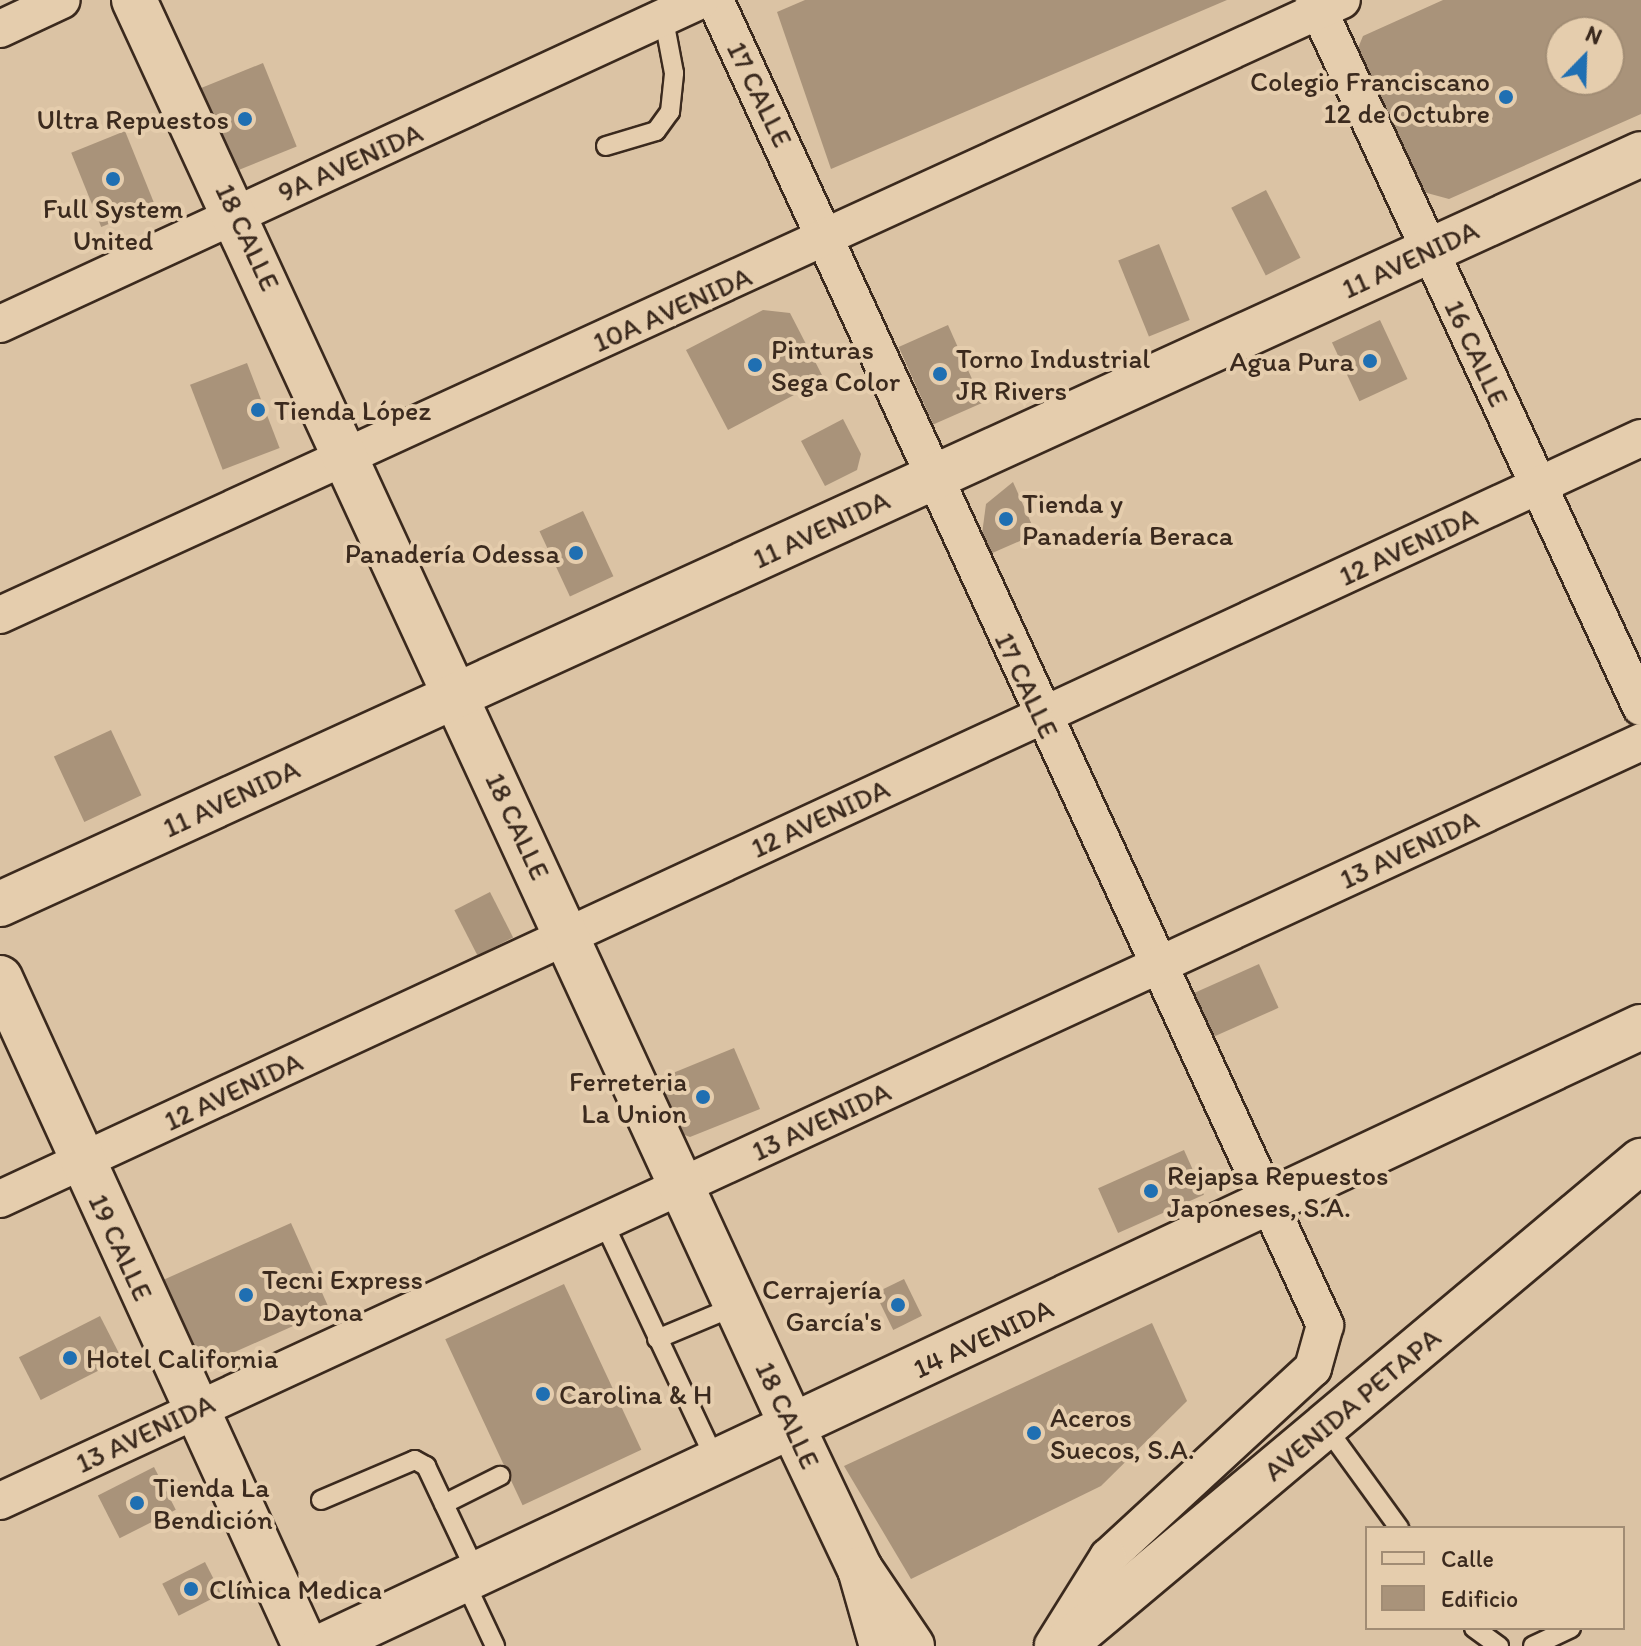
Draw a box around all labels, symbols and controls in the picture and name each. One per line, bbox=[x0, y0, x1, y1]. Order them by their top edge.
north arrow bbox=[1545, 16, 1625, 96]
text: N bbox=[1582, 20, 1606, 51]
street label: 17 CALLE bbox=[720, 36, 800, 152]
place label: Colegio Franciscano 12 de Octubre bbox=[1249, 64, 1490, 130]
marker: Colegio Franciscano 12 de Octubre bbox=[1497, 88, 1515, 106]
place label: Ultra Repuestos bbox=[37, 102, 229, 136]
marker: Ultra Repuestos bbox=[236, 110, 254, 128]
street label: 9A AVENIDA bbox=[273, 115, 427, 209]
marker: Full System United bbox=[104, 170, 122, 188]
street label: 18 CALLE bbox=[209, 178, 287, 296]
place label: Full System United bbox=[43, 191, 183, 257]
street label: 11 AVENIDA bbox=[1336, 213, 1484, 305]
street label: 10A AVENIDA bbox=[588, 259, 756, 359]
street label: 16 CALLE bbox=[1438, 294, 1516, 412]
place label: Pinturas Sega Color bbox=[771, 332, 900, 398]
place label: Torno Industrial JR Rivers bbox=[956, 341, 1150, 407]
place label: Agua Pura bbox=[1230, 344, 1354, 378]
marker: Agua Pura bbox=[1361, 352, 1379, 370]
marker: Pinturas Sega Color bbox=[746, 356, 764, 374]
marker: Torno Industrial JR Rivers bbox=[931, 365, 949, 383]
place label: Tienda López bbox=[274, 393, 431, 427]
marker: Tienda López bbox=[249, 401, 267, 419]
street label: 11 AVENIDA bbox=[747, 483, 895, 575]
place label: Tienda y Panadería Beraca bbox=[1022, 486, 1233, 552]
street label: 12 AVENIDA bbox=[1333, 499, 1483, 593]
marker: Tienda y Panadería Beraca bbox=[997, 510, 1015, 528]
place label: Panadería Odessa bbox=[346, 536, 560, 570]
marker: Panadería Odessa bbox=[567, 544, 585, 562]
street label: 17 CALLE bbox=[988, 627, 1066, 743]
street label: 11 AVENIDA bbox=[157, 752, 305, 844]
street label: 18 CALLE bbox=[479, 767, 557, 885]
street label: 12 AVENIDA bbox=[745, 771, 895, 865]
street label: 13 AVENIDA bbox=[1334, 802, 1484, 896]
street label: 12 AVENIDA bbox=[158, 1044, 308, 1138]
place label: Ferreteria La Union bbox=[569, 1064, 687, 1130]
street label: 13 AVENIDA bbox=[746, 1074, 896, 1168]
marker: Ferreteria La Union bbox=[694, 1088, 712, 1106]
place label: Rejapsa Repuestos Japoneses, S.A. bbox=[1167, 1158, 1389, 1224]
marker: Rejapsa Repuestos Japoneses, S.A. bbox=[1142, 1182, 1160, 1200]
street label: 19 CALLE bbox=[82, 1188, 160, 1306]
place label: Tecni Express Daytona bbox=[262, 1262, 422, 1328]
place label: Cerrajería García's bbox=[762, 1272, 882, 1338]
marker: Tecni Express Daytona bbox=[237, 1286, 255, 1304]
street label: 14 AVENIDA bbox=[907, 1291, 1059, 1385]
marker: Cerrajería García's bbox=[889, 1296, 907, 1314]
street label: AVENIDA PETAPA bbox=[1257, 1320, 1447, 1488]
place label: Hotel California bbox=[86, 1341, 278, 1375]
marker: Hotel California bbox=[61, 1349, 79, 1367]
street label: 18 CALLE bbox=[749, 1356, 827, 1474]
place label: Carolina & H bbox=[559, 1377, 712, 1411]
marker: Carolina & H bbox=[534, 1385, 552, 1403]
street label: 13 AVENIDA bbox=[70, 1386, 220, 1480]
place label: Aceros Suecos, S.A. bbox=[1050, 1400, 1195, 1466]
marker: Aceros Suecos, S.A. bbox=[1025, 1424, 1043, 1442]
place label: Tienda La Bendición bbox=[153, 1470, 273, 1536]
marker: Tienda La Bendición bbox=[128, 1494, 146, 1512]
legend bbox=[1365, 1526, 1625, 1630]
text: Calle bbox=[1441, 1544, 1494, 1573]
place label: Clínica Medica bbox=[209, 1572, 383, 1606]
marker: Clínica Medica bbox=[180, 1578, 202, 1600]
text: Edificio bbox=[1441, 1584, 1518, 1613]

